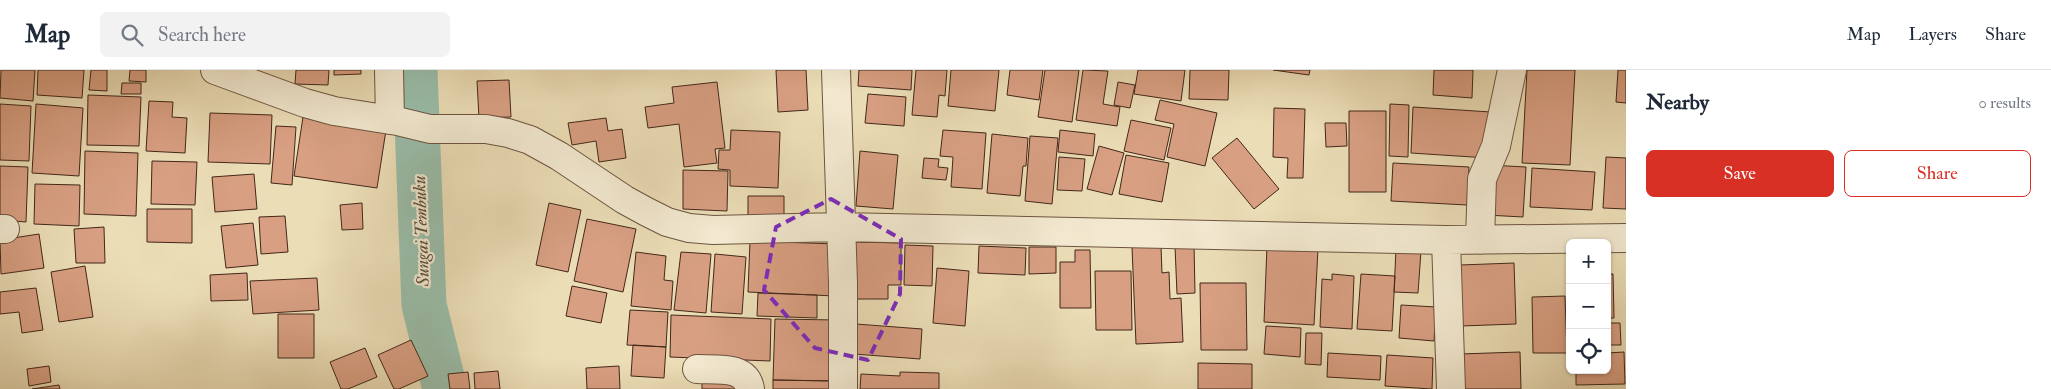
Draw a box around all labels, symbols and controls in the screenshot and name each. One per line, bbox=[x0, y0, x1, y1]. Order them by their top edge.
search box bbox=[100, 12, 450, 57]
text: Map bbox=[25, 19, 70, 50]
icon: search bbox=[118, 21, 146, 49]
text: Search here bbox=[158, 23, 246, 47]
text: Map bbox=[1847, 23, 1881, 46]
text: Layers bbox=[1909, 23, 1957, 46]
text: Share bbox=[1985, 23, 2026, 46]
text: Nearby bbox=[1646, 89, 1709, 116]
text: 0 results bbox=[1978, 93, 2031, 113]
button: Save bbox=[1646, 150, 1834, 197]
button: Share bbox=[1844, 150, 2031, 197]
water label: Sungai Tembuku bbox=[408, 175, 435, 288]
map controls bbox=[1566, 239, 1611, 374]
button: + bbox=[1566, 239, 1611, 284]
button: − bbox=[1566, 284, 1611, 329]
button: locate bbox=[1566, 329, 1611, 374]

